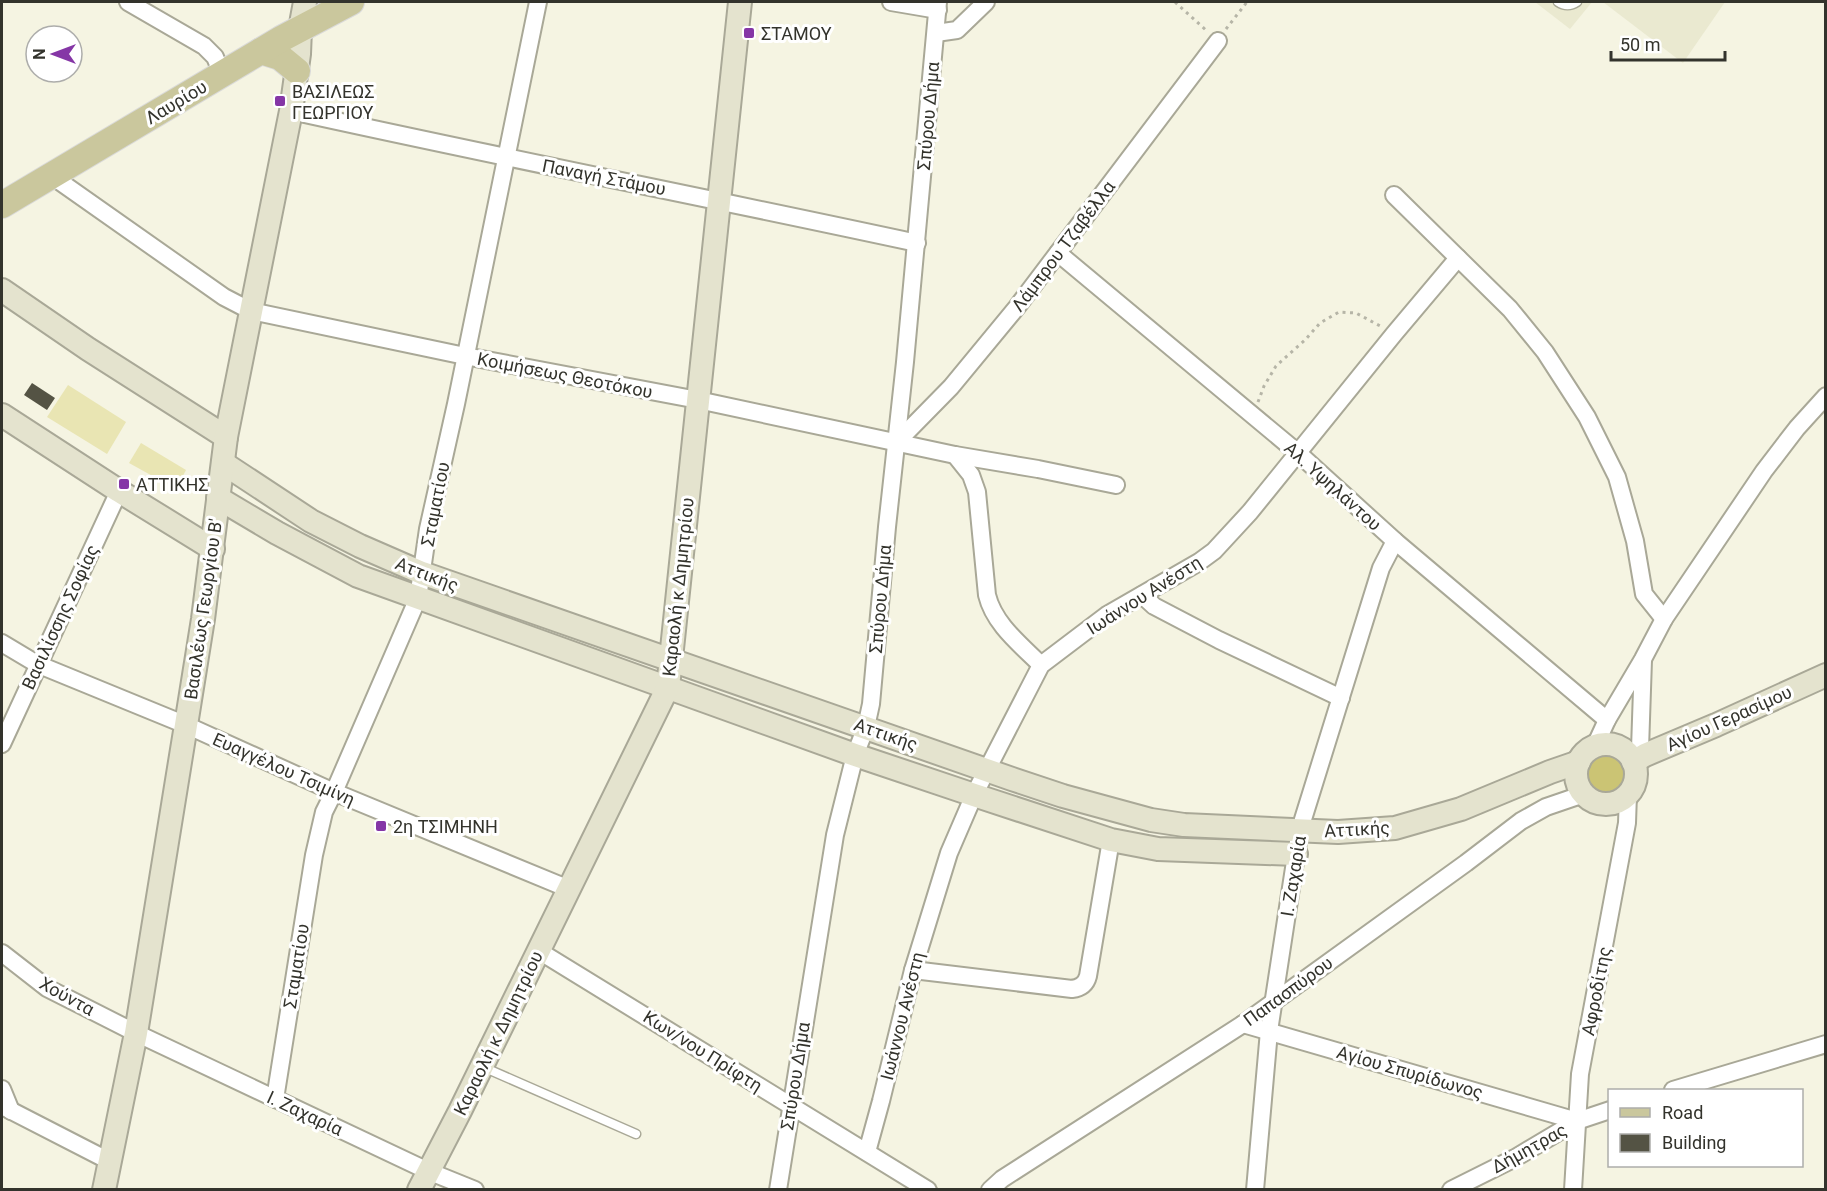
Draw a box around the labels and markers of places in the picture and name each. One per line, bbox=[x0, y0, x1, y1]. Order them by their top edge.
place label: ΣΤΑΜΟΥ bbox=[761, 23, 832, 44]
marker: ΣΤΑΜΟΥ bbox=[742, 26, 756, 40]
place label: ΒΑΣΙΛΕΩΣ ΓΕΩΡΓΙΟΥ bbox=[292, 81, 375, 123]
marker: ΒΑΣΙΛΕΩΣ ΓΕΩΡΓΙΟΥ bbox=[273, 94, 287, 108]
place label: ΑΤΤΙΚΗΣ bbox=[136, 474, 209, 495]
marker: ΑΤΤΙΚΗΣ bbox=[117, 477, 131, 491]
place label: 2η ΤΣΙΜΗΝΗ bbox=[393, 816, 498, 837]
marker: 2η ΤΣΙΜΗΝΗ bbox=[374, 819, 388, 833]

